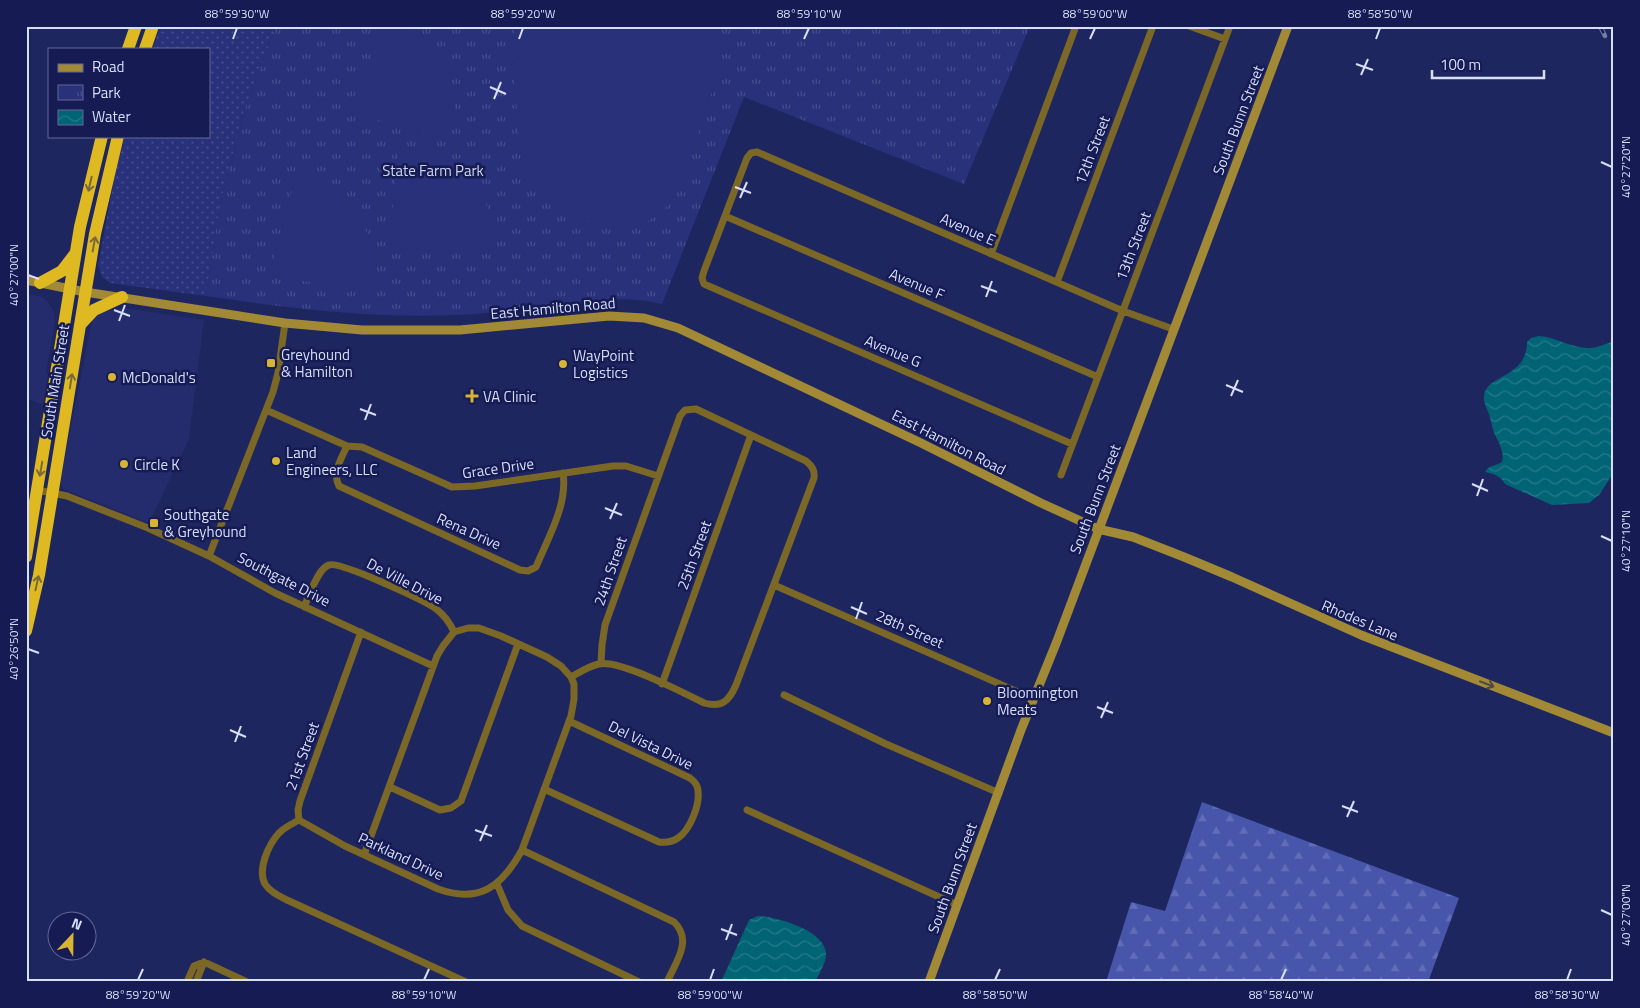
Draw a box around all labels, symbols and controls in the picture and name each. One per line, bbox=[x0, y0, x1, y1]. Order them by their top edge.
text: 88°59'30"W bbox=[205, 4, 270, 23]
text: 88°59'20"W bbox=[491, 4, 556, 23]
text: 88°59'10"W bbox=[777, 4, 842, 23]
text: 88°59'00"W bbox=[1063, 4, 1128, 23]
text: 88°58'50"W bbox=[1348, 4, 1413, 23]
legend bbox=[48, 48, 210, 138]
scale bar bbox=[1432, 48, 1545, 80]
text: 100 m bbox=[1440, 53, 1481, 76]
text: Road bbox=[92, 55, 124, 78]
street label: South Bunn Street bbox=[1206, 61, 1270, 178]
text: Park bbox=[92, 81, 121, 104]
text: Water bbox=[92, 105, 131, 128]
street label: 12th Street bbox=[1068, 112, 1116, 188]
text: 40°27'20"N bbox=[1616, 136, 1635, 198]
park label: State Farm Park bbox=[382, 159, 484, 182]
one-way arrow bbox=[85, 175, 94, 191]
street label: Avenue E bbox=[937, 207, 999, 251]
street label: 13th Street bbox=[1109, 208, 1157, 284]
one-way arrow bbox=[89, 236, 99, 252]
text: 40°27'00"N bbox=[4, 244, 23, 306]
street label: Avenue F bbox=[886, 262, 948, 306]
street label: East Hamilton Road bbox=[490, 291, 616, 325]
street label: South Main Street bbox=[35, 322, 75, 439]
street label: Avenue G bbox=[861, 329, 925, 373]
place label: Greyhound & Hamilton bbox=[281, 343, 353, 383]
place label: WayPoint Logistics bbox=[573, 344, 635, 384]
marker: Greyhound & Hamilton bbox=[265, 357, 277, 369]
marker: WayPoint Logistics bbox=[557, 358, 569, 370]
place label: McDonald's bbox=[122, 366, 196, 389]
marker: McDonald's bbox=[106, 371, 118, 383]
one-way arrow bbox=[66, 374, 76, 390]
place label: VA Clinic bbox=[483, 385, 536, 408]
marker: VA Clinic bbox=[465, 389, 479, 403]
street label: East Hamilton Road bbox=[888, 403, 1010, 481]
street label: South Bunn Street bbox=[1063, 440, 1127, 557]
place label: Land Engineers, LLC bbox=[286, 441, 378, 481]
street label: Grace Drive bbox=[461, 452, 535, 484]
place label: Circle K bbox=[134, 453, 180, 476]
marker: Land Engineers, LLC bbox=[270, 455, 282, 467]
marker: Circle K bbox=[118, 458, 130, 470]
one-way arrow bbox=[35, 460, 45, 476]
place label: Southgate & Greyhound bbox=[164, 503, 247, 543]
street label: Rena Drive bbox=[433, 507, 505, 555]
text: 40°27'10"N bbox=[1616, 510, 1635, 572]
marker: Southgate & Greyhound bbox=[148, 517, 160, 529]
street label: 25th Street bbox=[671, 517, 717, 593]
street label: 24th Street bbox=[587, 532, 633, 609]
street label: Southgate Drive bbox=[234, 546, 334, 612]
street label: De Ville Drive bbox=[363, 552, 447, 610]
one-way arrow bbox=[33, 576, 42, 592]
street label: Rhodes Lane bbox=[1318, 594, 1402, 646]
street label: 28th Street bbox=[872, 604, 948, 654]
text: 40°26'50"N bbox=[4, 618, 23, 680]
one-way arrow bbox=[1478, 680, 1494, 689]
place label: Bloomington Meats bbox=[997, 681, 1078, 721]
marker: Bloomington Meats bbox=[981, 695, 993, 707]
street label: Del Vista Drive bbox=[605, 715, 697, 775]
street label: 21st Street bbox=[279, 718, 325, 793]
street label: South Bunn Street bbox=[921, 819, 983, 936]
street label: Parkland Drive bbox=[355, 826, 447, 886]
text: 40°27'00"N bbox=[1616, 884, 1635, 946]
north arrow bbox=[48, 910, 98, 960]
text: N bbox=[69, 912, 85, 935]
text: 88°59'20"W bbox=[106, 985, 171, 1004]
text: 88°59'10"W bbox=[392, 985, 457, 1004]
text: 88°59'00"W bbox=[678, 985, 743, 1004]
text: 88°58'50"W bbox=[963, 985, 1028, 1004]
text: 88°58'40"W bbox=[1249, 985, 1314, 1004]
text: 88°58'30"W bbox=[1535, 985, 1600, 1004]

